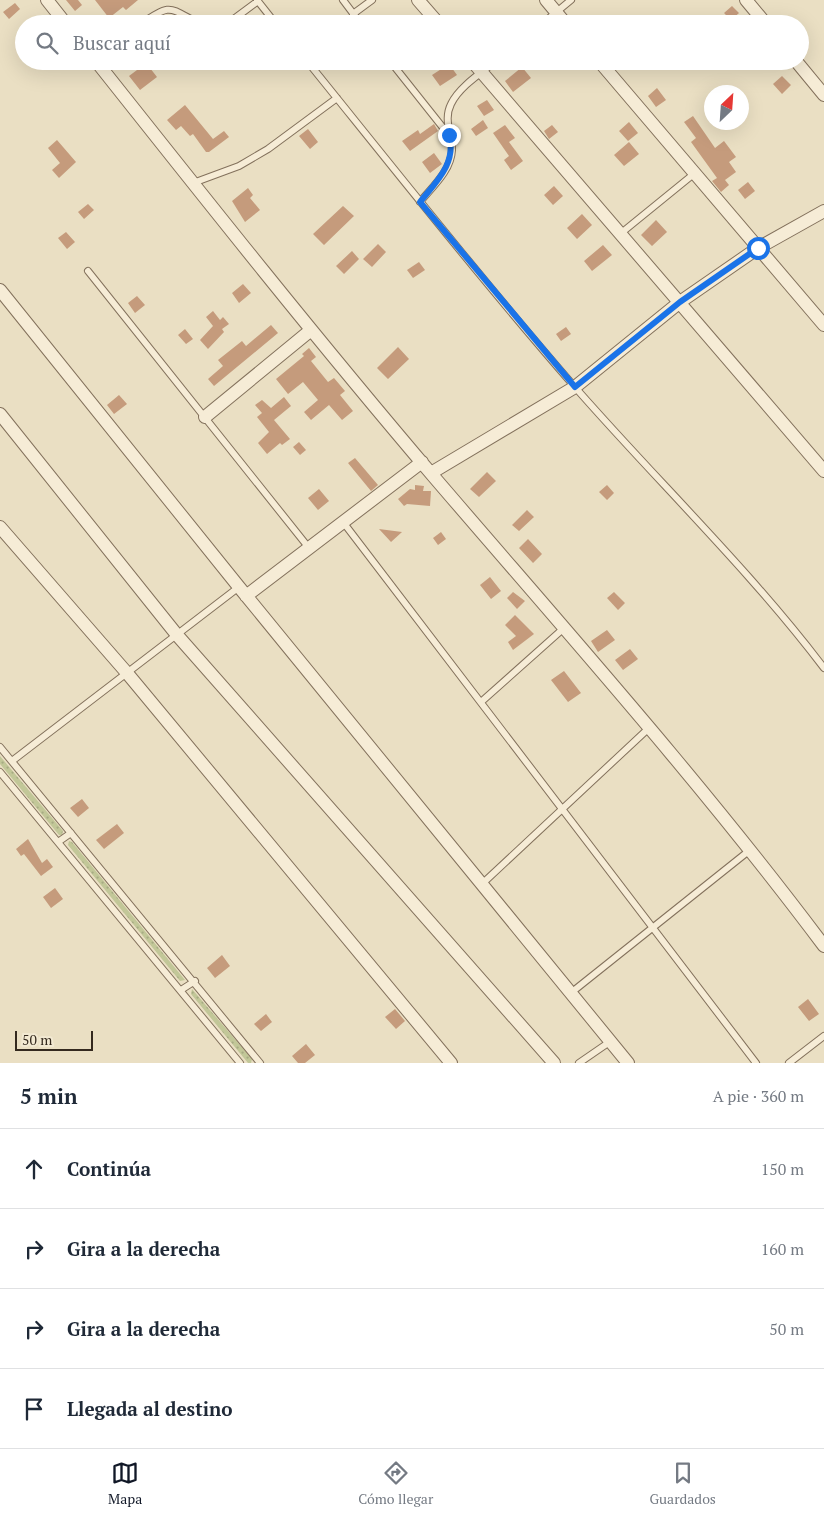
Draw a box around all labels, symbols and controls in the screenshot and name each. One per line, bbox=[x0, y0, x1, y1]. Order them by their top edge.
search box bbox=[15, 15, 809, 70]
icon: search bbox=[33, 29, 61, 57]
text: Buscar aquí bbox=[73, 30, 171, 55]
north arrow bbox=[704, 85, 749, 130]
route end bbox=[438, 124, 461, 147]
route start bbox=[747, 237, 770, 260]
scale bar bbox=[15, 1028, 92, 1051]
text: 50 m bbox=[22, 1030, 52, 1049]
text: 5 min bbox=[20, 1082, 77, 1110]
text: A pie · 360 m bbox=[713, 1085, 804, 1107]
icon: ahead bbox=[20, 1155, 48, 1183]
text: Continúa bbox=[67, 1156, 151, 1181]
text: 150 m bbox=[761, 1158, 804, 1180]
icon: right bbox=[20, 1235, 48, 1263]
text: Gira a la derecha bbox=[67, 1236, 220, 1261]
text: 160 m bbox=[761, 1238, 804, 1260]
icon: right bbox=[20, 1315, 48, 1343]
text: Gira a la derecha bbox=[67, 1316, 220, 1341]
text: 50 m bbox=[769, 1318, 804, 1340]
icon: arrive bbox=[20, 1395, 48, 1423]
text: Llegada al destino bbox=[67, 1396, 233, 1421]
tab: Mapa bbox=[108, 1459, 142, 1508]
tab: Cómo llegar bbox=[358, 1459, 433, 1508]
tab: Guardados bbox=[649, 1459, 716, 1508]

